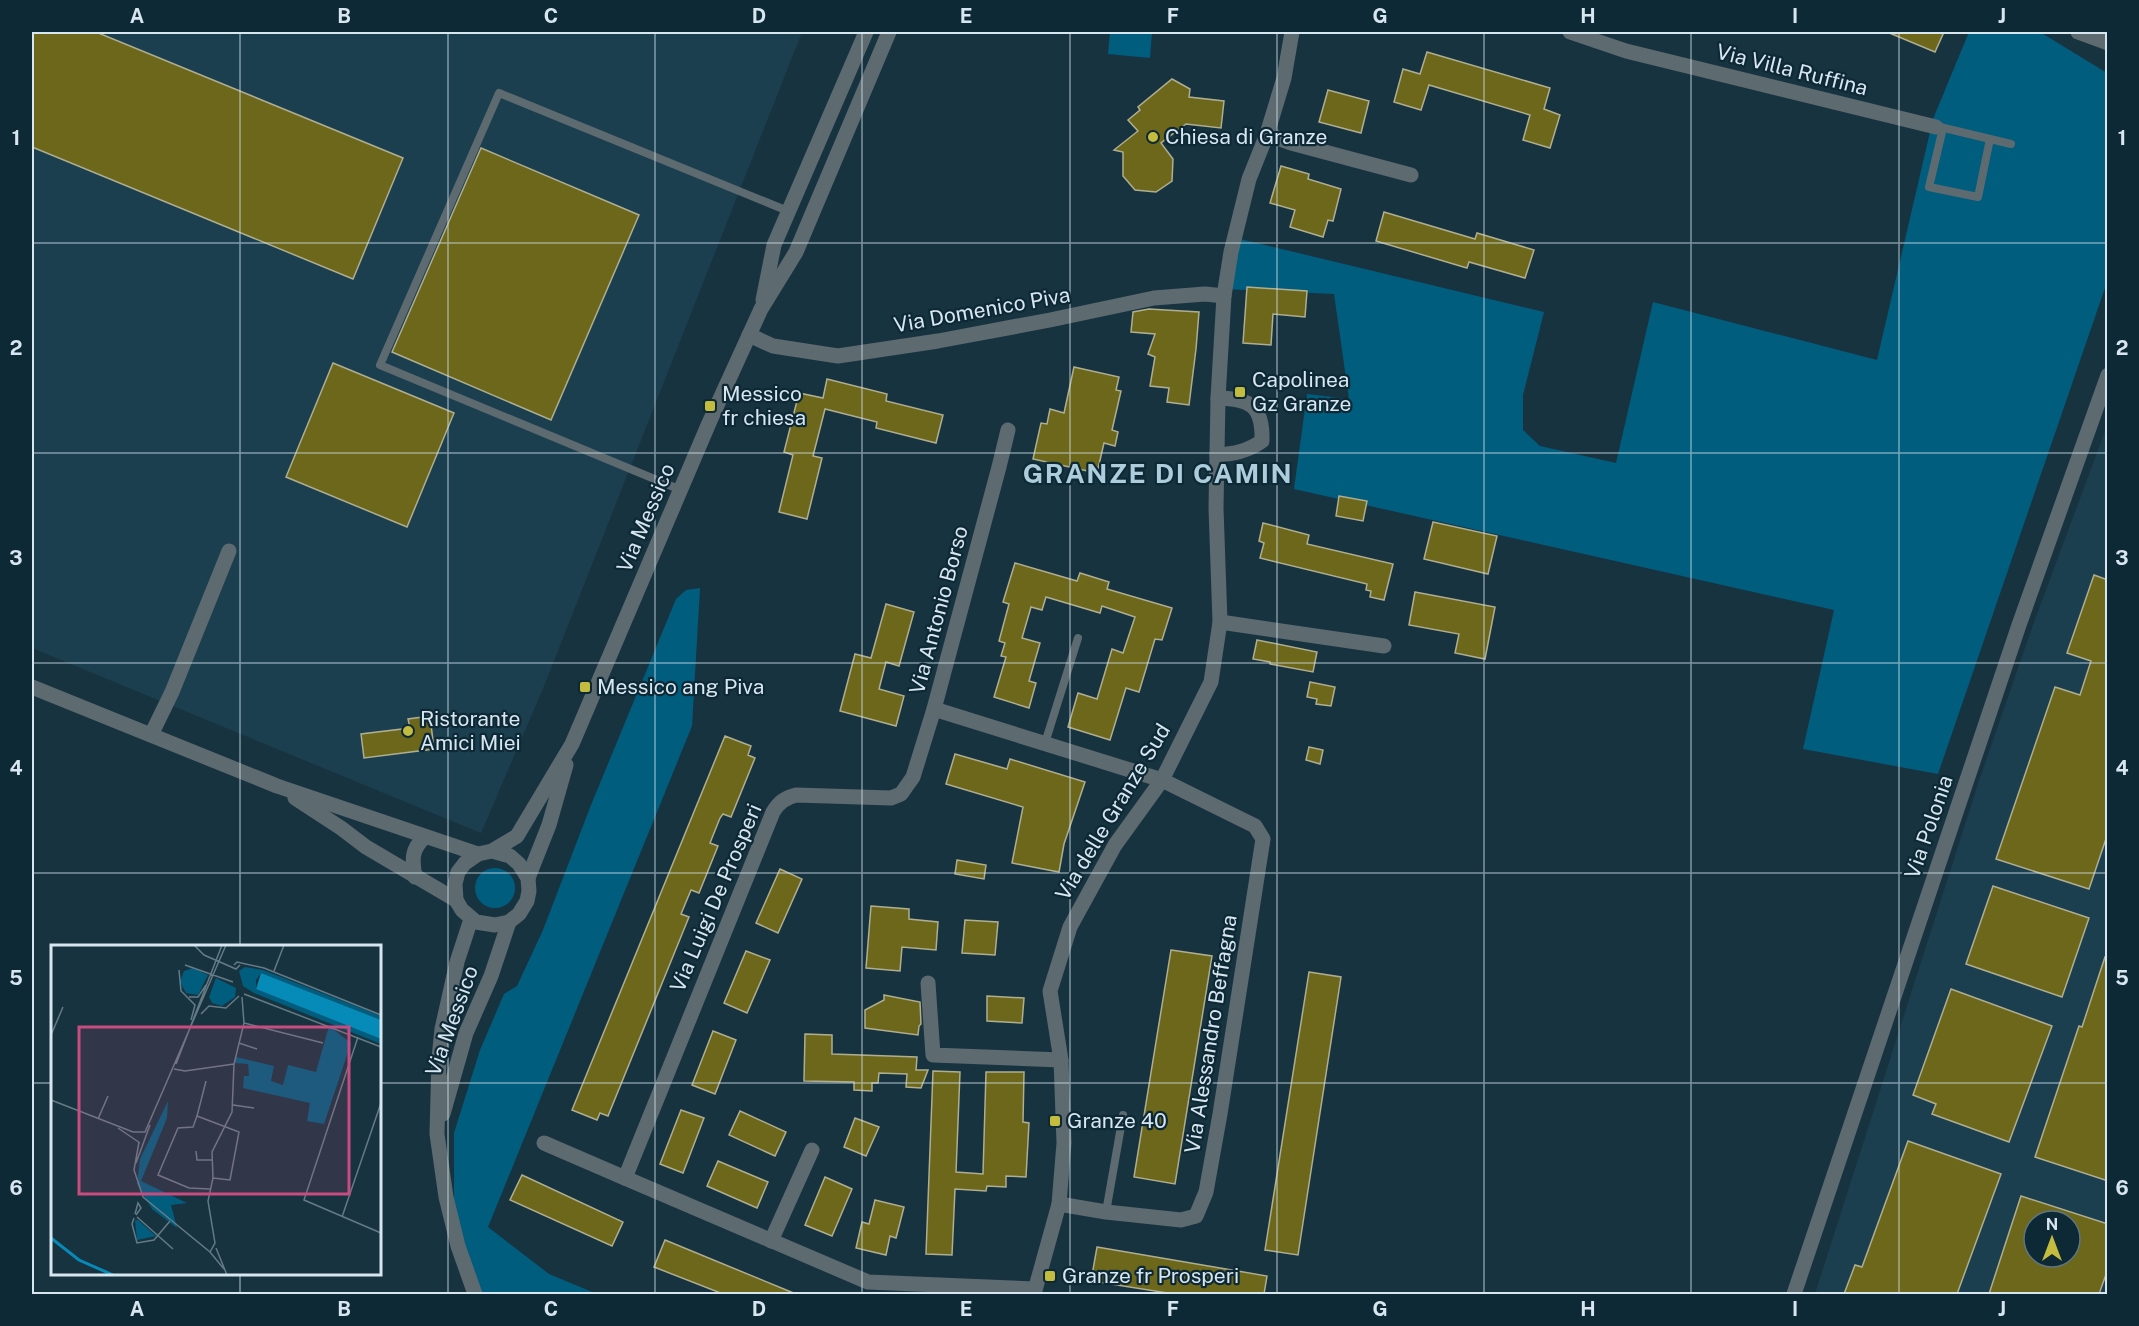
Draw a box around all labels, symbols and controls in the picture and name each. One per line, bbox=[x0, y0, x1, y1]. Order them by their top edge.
text: A bbox=[130, 4, 144, 28]
text: B bbox=[337, 4, 351, 28]
text: C bbox=[544, 4, 558, 28]
text: D bbox=[752, 4, 766, 28]
text: E bbox=[960, 4, 972, 28]
text: F bbox=[1167, 4, 1179, 28]
text: G bbox=[1372, 4, 1388, 28]
text: H bbox=[1580, 4, 1596, 28]
text: I bbox=[1792, 4, 1798, 28]
text: J bbox=[1998, 4, 2006, 28]
street label: Via Villa Ruffina bbox=[1714, 39, 1870, 100]
place label: Chiesa di Granze bbox=[1165, 124, 1328, 149]
text: 1 bbox=[12, 126, 20, 150]
text: 1 bbox=[2118, 126, 2126, 150]
marker: Chiesa di Granze bbox=[1146, 130, 1160, 144]
street label: Via Domenico Piva bbox=[892, 282, 1072, 337]
text: 2 bbox=[10, 336, 22, 360]
text: 2 bbox=[2116, 336, 2128, 360]
place label: Capolinea Gz Granze bbox=[1252, 367, 1352, 416]
place label: Messico fr chiesa bbox=[722, 381, 806, 430]
marker: Capolinea Gz Granze bbox=[1233, 385, 1247, 399]
marker: Messico fr chiesa bbox=[703, 399, 717, 413]
district label: GRANZE DI CAMIN bbox=[1023, 457, 1293, 489]
street label: Via Messico bbox=[611, 460, 680, 576]
street label: Via Antonio Borso bbox=[904, 523, 973, 697]
text: 3 bbox=[9, 546, 23, 570]
text: 3 bbox=[2115, 546, 2129, 570]
place label: Messico ang Piva bbox=[597, 674, 764, 699]
marker: Messico ang Piva bbox=[578, 680, 592, 694]
place label: Ristorante Amici Miei bbox=[420, 706, 521, 755]
street label: Via delle Granze Sud bbox=[1050, 719, 1175, 905]
marker: Ristorante Amici Miei bbox=[401, 724, 415, 738]
text: 4 bbox=[9, 756, 23, 780]
text: 4 bbox=[2115, 756, 2129, 780]
street label: Via Polonia bbox=[1899, 772, 1958, 882]
street label: Via Luigi De Prosperi bbox=[665, 800, 767, 996]
street label: Via Alessandro Beffagna bbox=[1179, 913, 1242, 1155]
inset map bbox=[51, 945, 381, 1275]
street label: Via Messico bbox=[420, 962, 483, 1080]
text: 5 bbox=[9, 966, 23, 990]
text: 5 bbox=[2115, 966, 2129, 990]
place label: Granze 40 bbox=[1067, 1108, 1167, 1133]
marker: Granze 40 bbox=[1048, 1114, 1062, 1128]
text: 6 bbox=[9, 1176, 23, 1200]
text: 6 bbox=[2115, 1176, 2129, 1200]
north arrow bbox=[2022, 1209, 2082, 1269]
text: N bbox=[2046, 1215, 2058, 1234]
place label: Granze fr Prosperi bbox=[1062, 1263, 1239, 1288]
marker: Granze fr Prosperi bbox=[1043, 1269, 1057, 1283]
text: A bbox=[130, 1297, 144, 1321]
text: B bbox=[337, 1297, 351, 1321]
text: C bbox=[544, 1297, 558, 1321]
text: D bbox=[752, 1297, 766, 1321]
text: E bbox=[960, 1297, 972, 1321]
text: F bbox=[1167, 1297, 1179, 1321]
text: G bbox=[1372, 1297, 1388, 1321]
text: H bbox=[1580, 1297, 1596, 1321]
text: I bbox=[1792, 1297, 1798, 1321]
text: J bbox=[1998, 1297, 2006, 1321]

